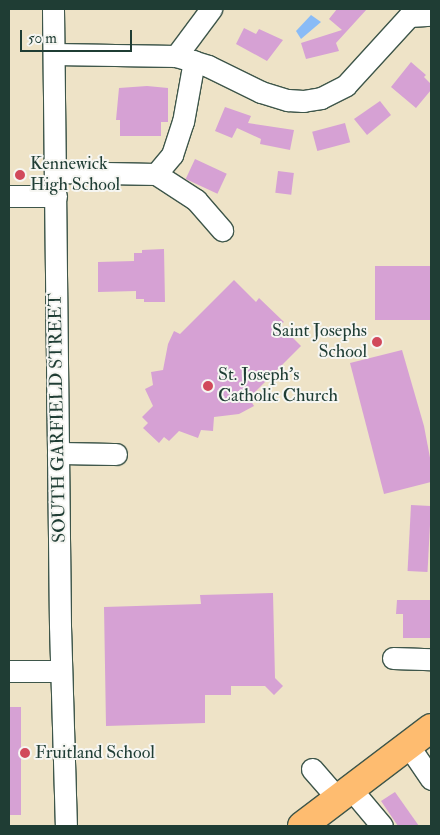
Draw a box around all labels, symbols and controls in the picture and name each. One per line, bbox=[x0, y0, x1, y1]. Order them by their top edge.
scale bar bbox=[22, 20, 135, 52]
text: 50 m bbox=[28, 29, 57, 48]
place label: Kennewick High School bbox=[30, 154, 120, 196]
marker: Kennewick High School bbox=[14, 169, 26, 181]
street label: SOUTH GARFIELD STREET bbox=[45, 293, 71, 543]
place label: Saint Josephs School bbox=[272, 321, 367, 364]
marker: Saint Josephs School bbox=[371, 336, 383, 348]
place label: St. Joseph's Catholic Church bbox=[218, 365, 338, 408]
marker: St. Joseph's Catholic Church bbox=[202, 380, 214, 392]
place label: Fruitland School bbox=[35, 742, 155, 764]
marker: Fruitland School bbox=[19, 747, 31, 759]

